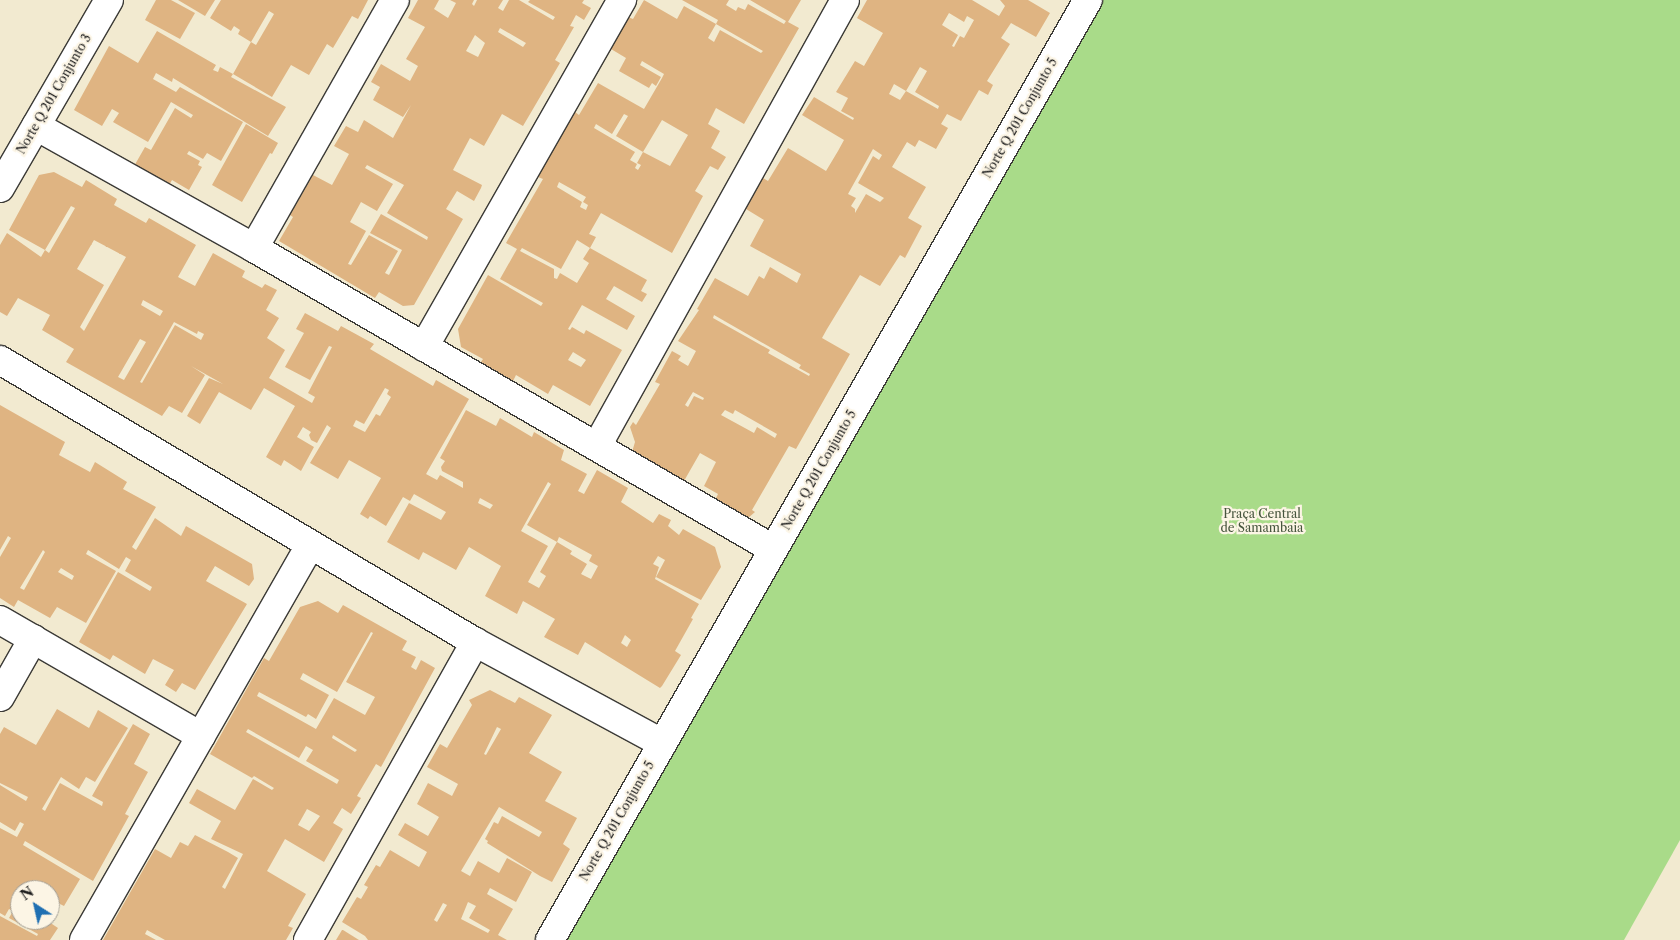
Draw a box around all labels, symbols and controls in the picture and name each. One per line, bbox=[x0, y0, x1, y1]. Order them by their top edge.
street label: Norte Q 201 Conjunto 3 bbox=[14, 32, 94, 156]
street label: Norte Q 201 Conjunto 5 bbox=[980, 56, 1060, 180]
street label: Norte Q 201 Conjunto 5 bbox=[779, 408, 859, 532]
park label: Praça Central de Samambaia bbox=[1221, 507, 1303, 535]
street label: Norte Q 201 Conjunto 5 bbox=[577, 759, 657, 883]
north arrow bbox=[10, 880, 60, 930]
text: N bbox=[17, 883, 37, 904]

